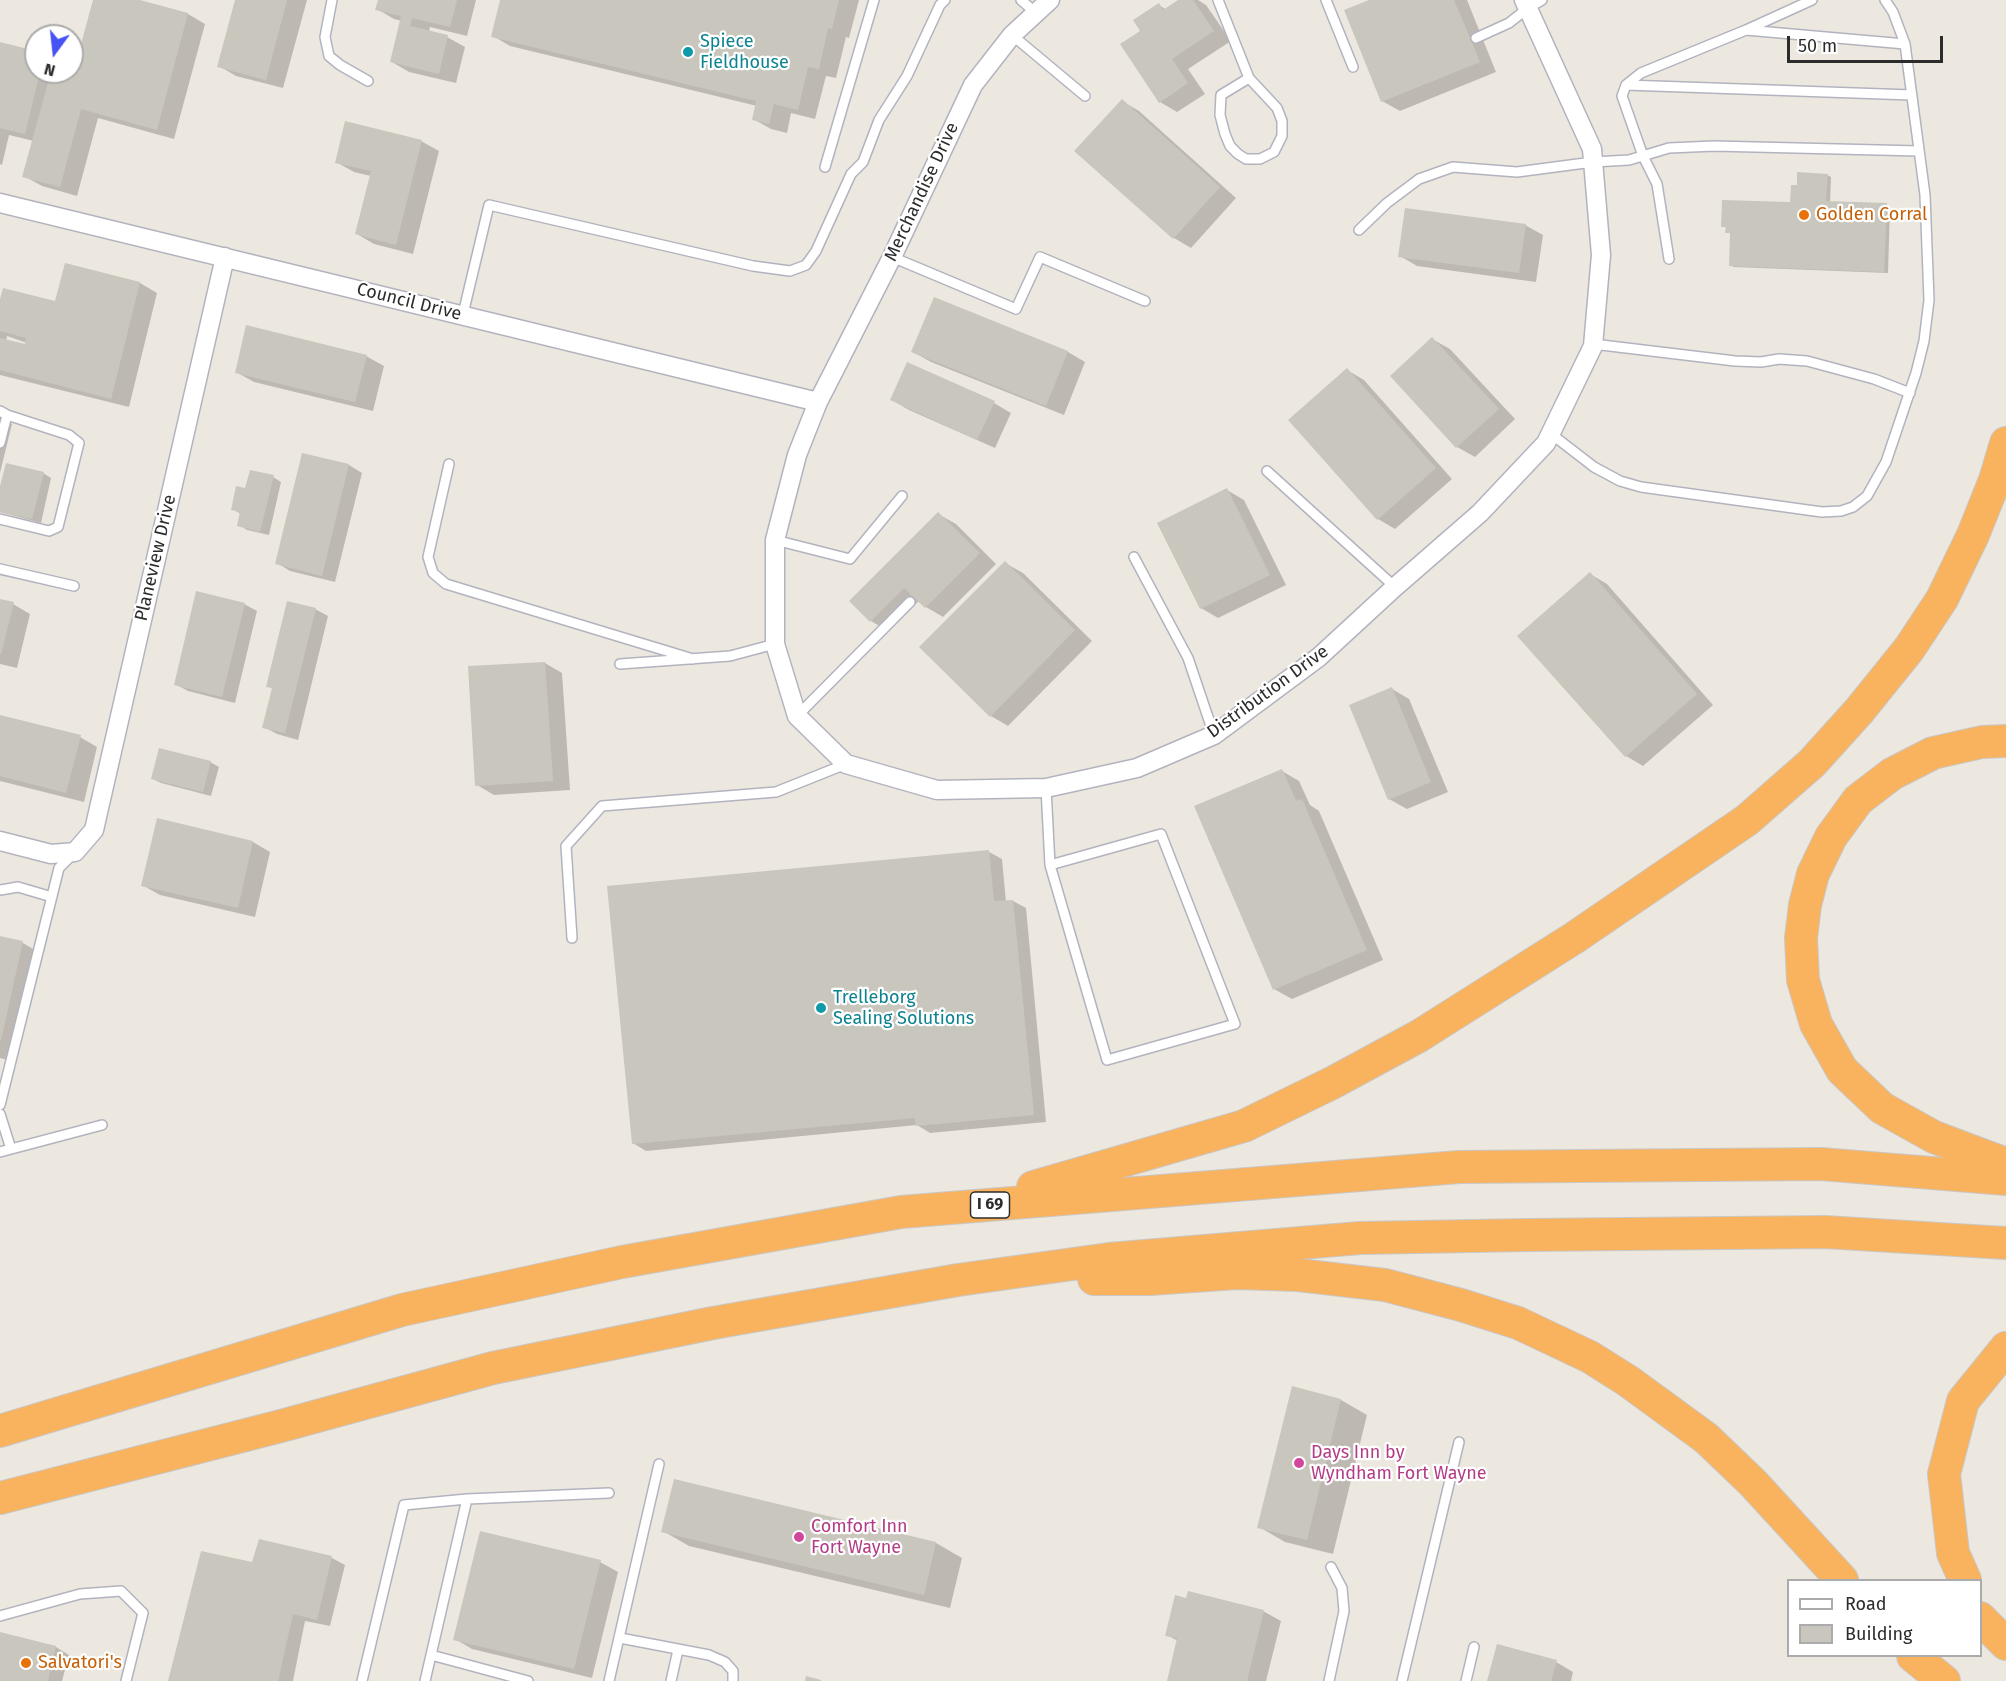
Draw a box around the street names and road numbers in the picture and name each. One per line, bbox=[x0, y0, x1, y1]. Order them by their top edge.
street label: Merchandise Drive bbox=[880, 119, 964, 265]
street label: Council Drive bbox=[354, 279, 464, 325]
street label: Planeview Drive bbox=[131, 493, 181, 623]
street label: Distribution Drive bbox=[1203, 641, 1333, 743]
road number: I 69 bbox=[970, 1192, 1010, 1218]

